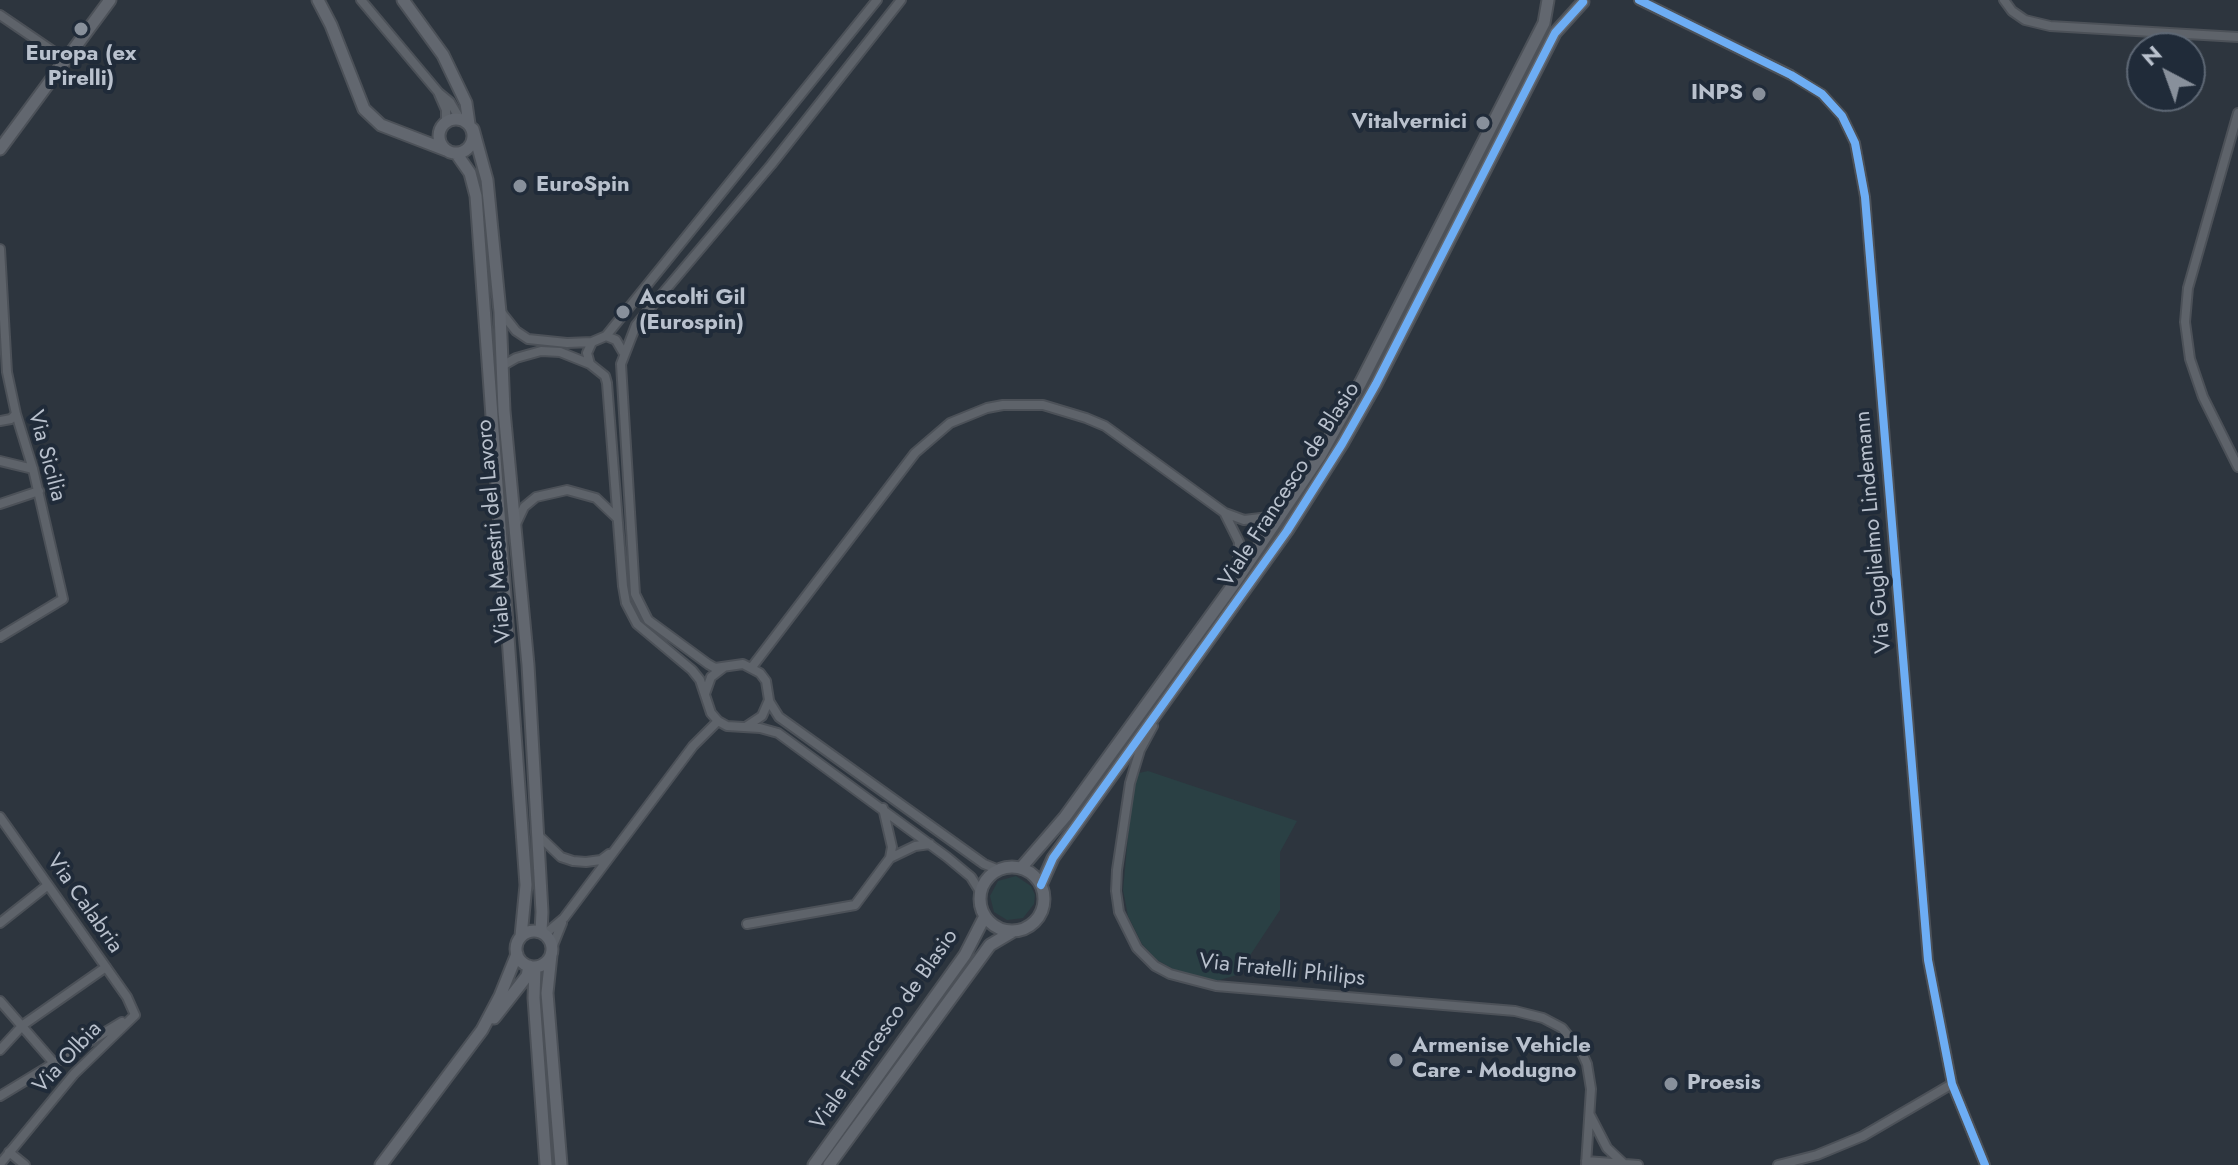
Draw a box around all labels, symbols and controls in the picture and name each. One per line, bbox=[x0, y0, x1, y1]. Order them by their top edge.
marker: Europa (ex Pirelli) bbox=[72, 20, 90, 38]
north arrow bbox=[2126, 32, 2206, 112]
text: N bbox=[2134, 38, 2169, 73]
place label: Europa (ex Pirelli) bbox=[25, 42, 137, 94]
place label: INPS bbox=[1691, 81, 1743, 107]
marker: INPS bbox=[1750, 85, 1768, 103]
place label: Vitalvernici bbox=[1351, 110, 1467, 136]
marker: Vitalvernici bbox=[1474, 114, 1492, 132]
place label: EuroSpin bbox=[536, 173, 630, 199]
marker: EuroSpin bbox=[511, 177, 529, 195]
place label: Accolti Gil (Eurospin) bbox=[639, 286, 745, 338]
marker: Accolti Gil (Eurospin) bbox=[614, 303, 632, 321]
street label: Viale Francesco de Blasio bbox=[1214, 378, 1366, 592]
street label: Via Sicilia bbox=[21, 408, 71, 504]
street label: Via Guglielmo Lindemann bbox=[1850, 410, 1898, 654]
street label: Viale Maestri del Lavoro bbox=[472, 418, 518, 644]
street label: Via Calabria bbox=[40, 849, 128, 959]
street label: Viale Francesco de Blasio bbox=[806, 925, 964, 1135]
street label: Via Fratelli Philips bbox=[1198, 949, 1366, 993]
street label: Via Olbia bbox=[28, 1017, 108, 1099]
place label: Armenise Vehicle Care - Modugno bbox=[1412, 1034, 1591, 1086]
marker: Armenise Vehicle Care - Modugno bbox=[1387, 1051, 1405, 1069]
place label: Proesis bbox=[1687, 1071, 1761, 1097]
marker: Proesis bbox=[1662, 1075, 1680, 1093]

